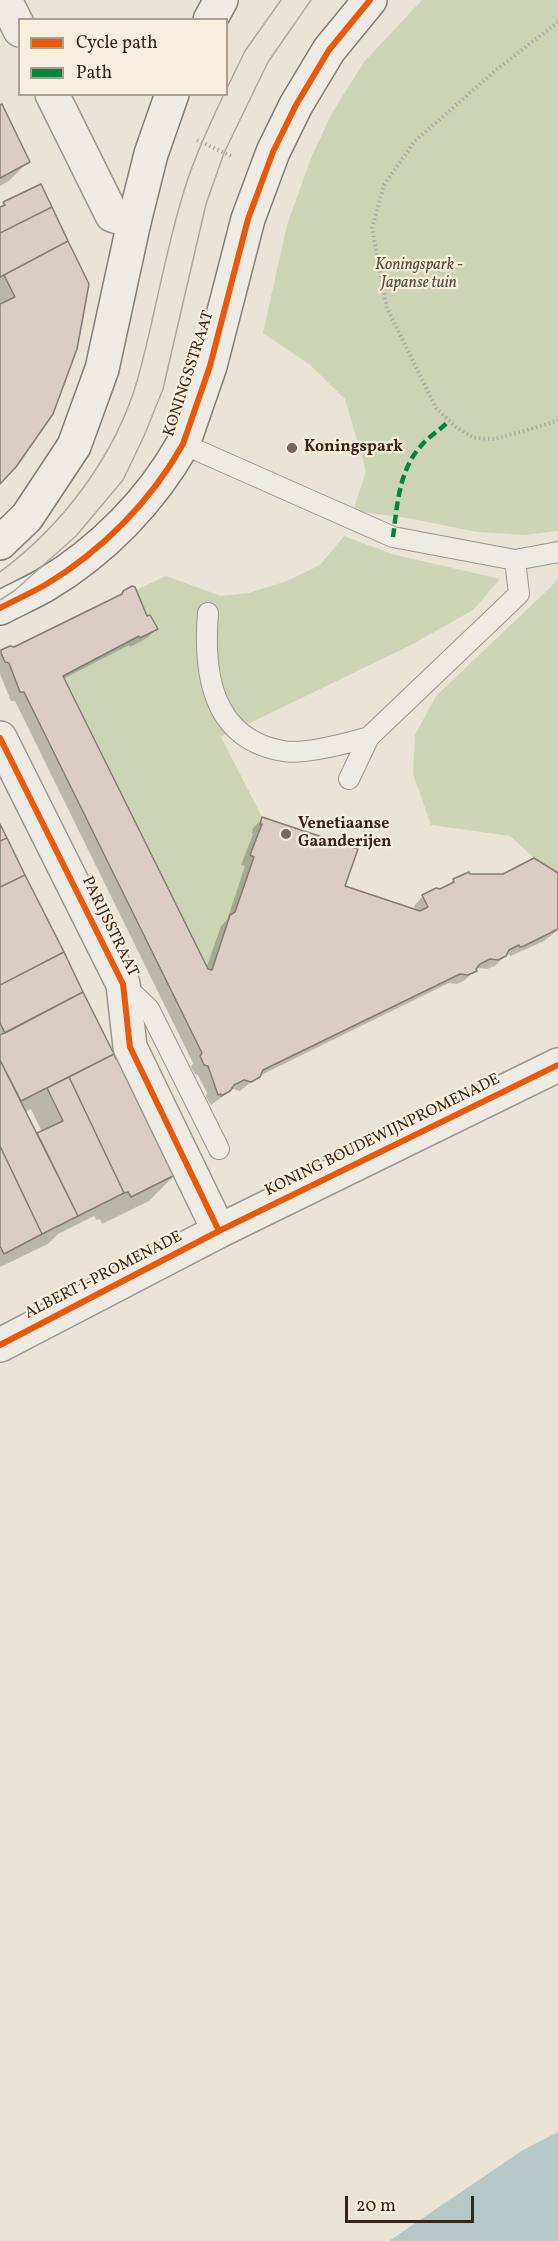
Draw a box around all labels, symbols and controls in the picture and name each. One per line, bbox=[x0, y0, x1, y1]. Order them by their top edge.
legend bbox=[18, 18, 228, 96]
text: Cycle path bbox=[76, 31, 158, 56]
text: Path bbox=[76, 61, 112, 86]
park label: Koningspark - Japanse tuin bbox=[375, 256, 463, 294]
street label: KONINGSSTRAAT bbox=[161, 309, 219, 439]
place label: Koningspark bbox=[304, 438, 403, 458]
marker: Koningspark bbox=[285, 441, 299, 455]
place label: Venetiaanse Gaanderijen bbox=[298, 815, 392, 853]
marker: Venetiaanse Gaanderijen bbox=[279, 827, 293, 841]
street label: PARIJSSTRAAT bbox=[76, 874, 142, 980]
street label: KONING BOUDEWIJNPROMENADE bbox=[262, 1071, 504, 1201]
street label: ALBERT I-PROMENADE bbox=[22, 1228, 186, 1324]
scale bar bbox=[348, 2184, 477, 2222]
text: 20 m bbox=[356, 2194, 396, 2219]

